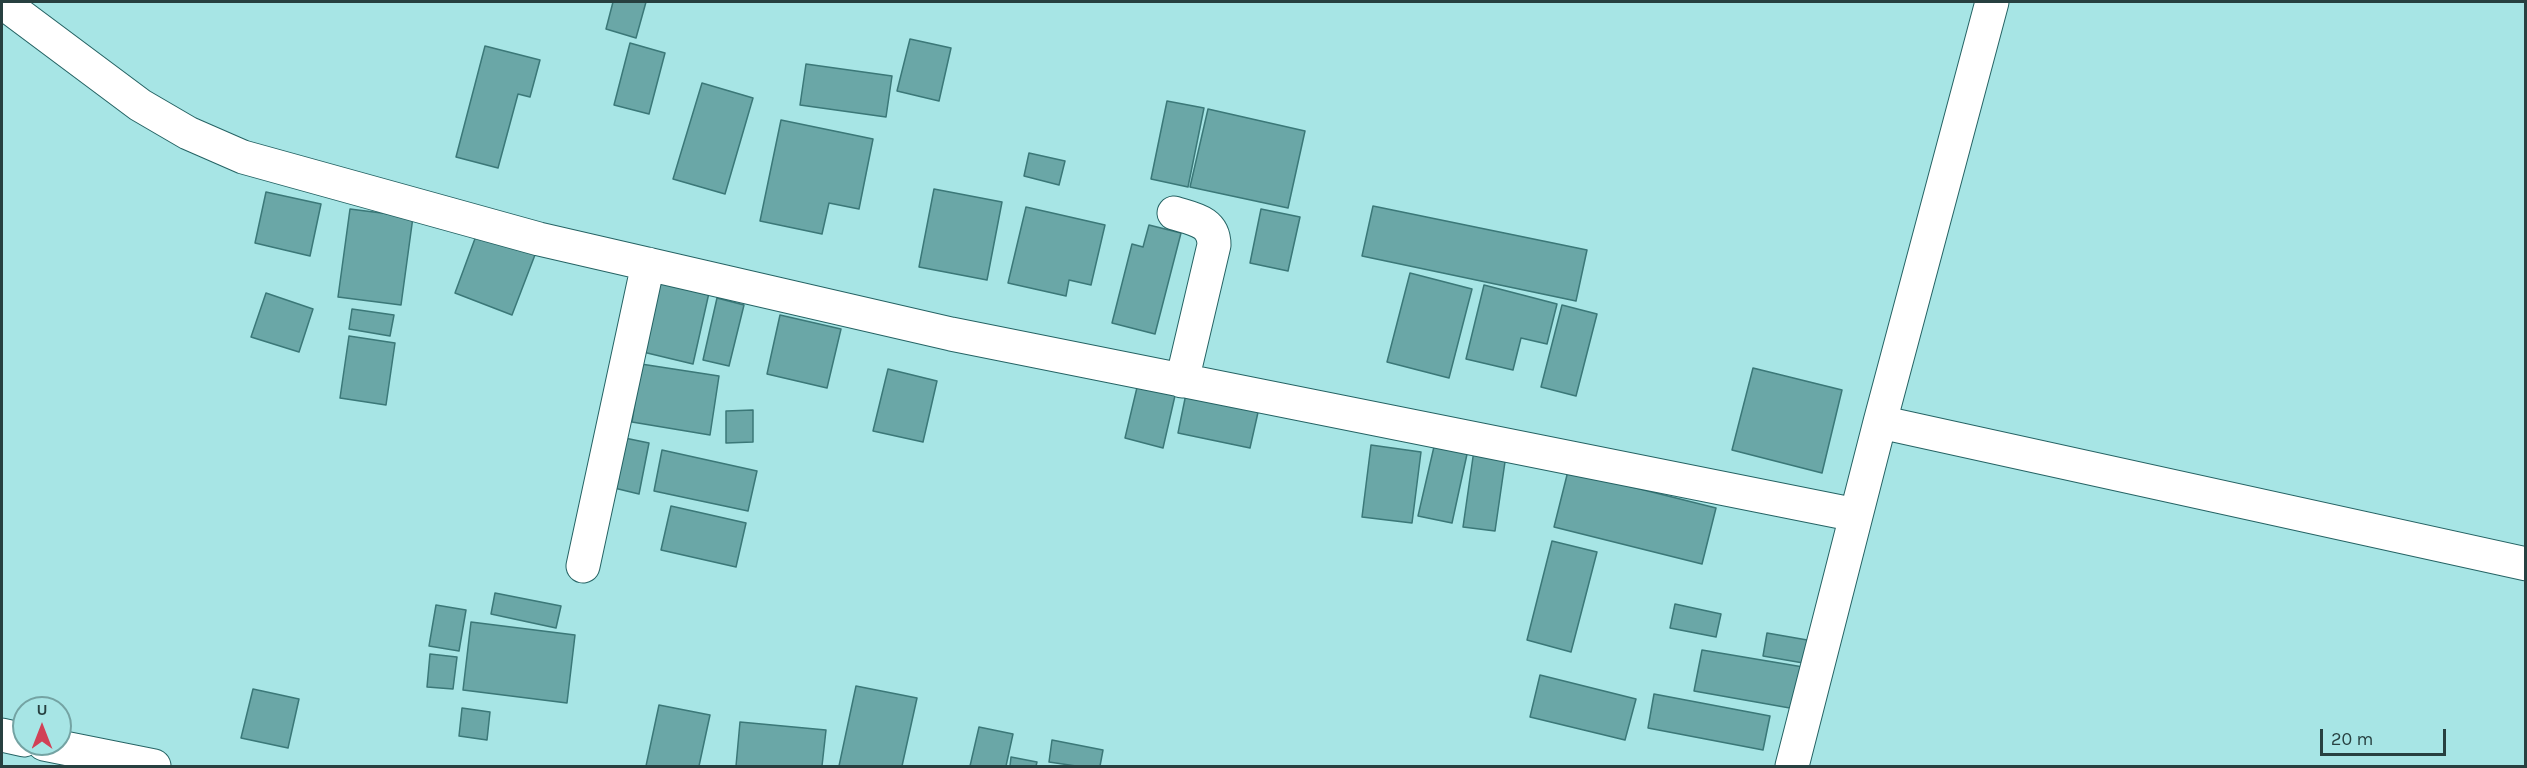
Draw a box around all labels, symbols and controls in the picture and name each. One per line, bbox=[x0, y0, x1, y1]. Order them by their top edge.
north arrow bbox=[12, 696, 72, 756]
text: U bbox=[36, 700, 48, 719]
scale bar bbox=[2323, 717, 2449, 755]
text: 20 m bbox=[2331, 728, 2373, 750]

